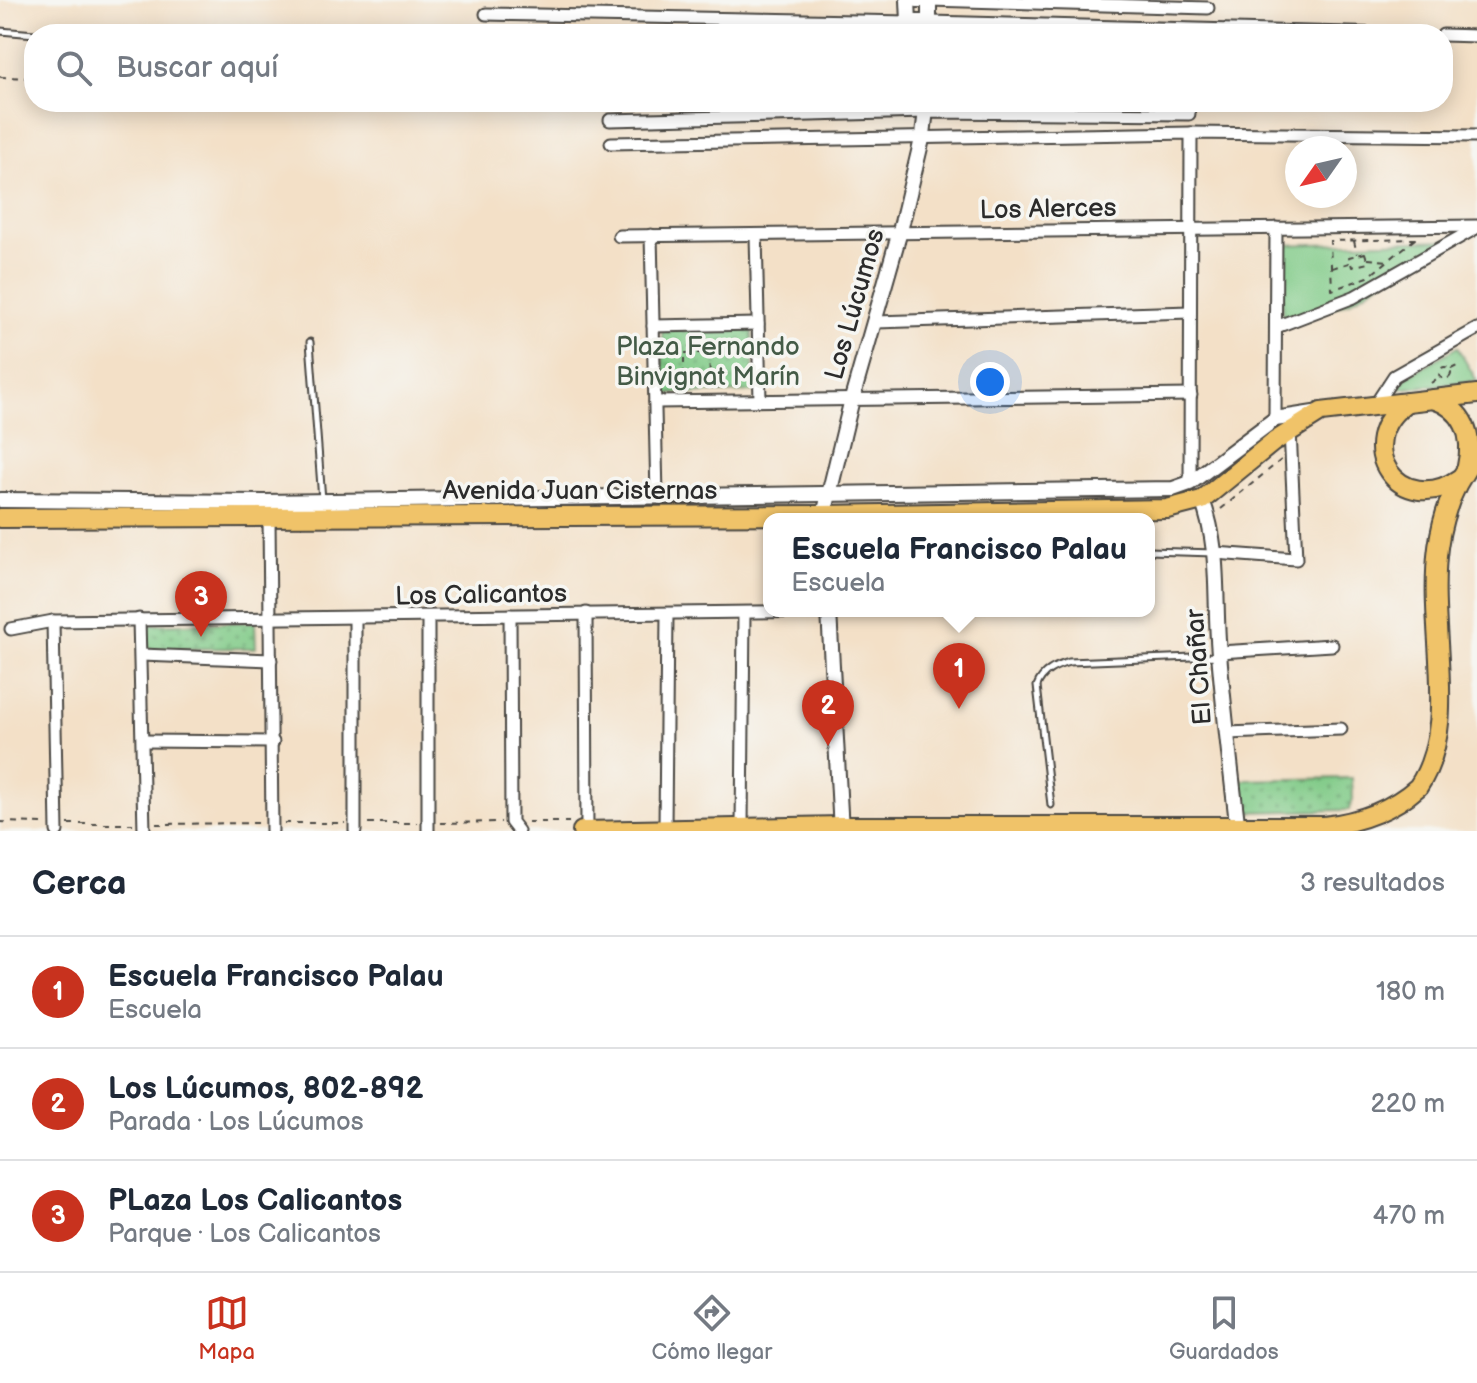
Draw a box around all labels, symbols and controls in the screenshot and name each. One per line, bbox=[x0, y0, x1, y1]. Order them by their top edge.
search box bbox=[24, 24, 1453, 112]
icon: search bbox=[52, 46, 96, 90]
text: Buscar aquí bbox=[116, 50, 278, 86]
north arrow bbox=[1285, 136, 1357, 208]
street label: Los Alerces bbox=[979, 193, 1117, 226]
street label: Los Lúcumos bbox=[819, 225, 892, 383]
park label: Plaza Fernando Binvignat Marín bbox=[616, 332, 800, 393]
your location bbox=[970, 362, 1010, 402]
street label: Avenida Juan Cisternas bbox=[443, 476, 718, 507]
popup bbox=[763, 513, 1155, 617]
text: Escuela Francisco Palau bbox=[791, 532, 1127, 568]
text: Escuela bbox=[791, 568, 885, 599]
pin: 3 bbox=[175, 571, 227, 637]
street label: Los Calicantos bbox=[395, 578, 567, 612]
street label: El Chañar bbox=[1180, 607, 1219, 726]
pin: 1 bbox=[933, 643, 985, 709]
pin: 2 bbox=[802, 680, 854, 746]
text: Cerca bbox=[32, 863, 127, 904]
text: 3 resultados bbox=[1300, 868, 1445, 899]
text: Escuela Francisco Palau bbox=[108, 959, 443, 995]
text: 1 bbox=[53, 977, 63, 1008]
text: 180 m bbox=[1376, 977, 1445, 1008]
text: Escuela bbox=[108, 995, 202, 1026]
text: Los Lúcumos, 802-892 bbox=[108, 1071, 423, 1107]
text: 2 bbox=[50, 1089, 66, 1120]
text: 220 m bbox=[1371, 1089, 1445, 1120]
text: Parada · Los Lúcumos bbox=[108, 1107, 364, 1138]
text: PLaza Los Calicantos bbox=[108, 1183, 402, 1219]
text: 3 bbox=[50, 1201, 66, 1232]
text: 470 m bbox=[1373, 1201, 1445, 1232]
text: Parque · Los Calicantos bbox=[108, 1219, 381, 1250]
tab: Mapa bbox=[198, 1291, 255, 1366]
tab: Cómo llegar bbox=[652, 1291, 772, 1366]
tab: Guardados bbox=[1169, 1291, 1279, 1366]

